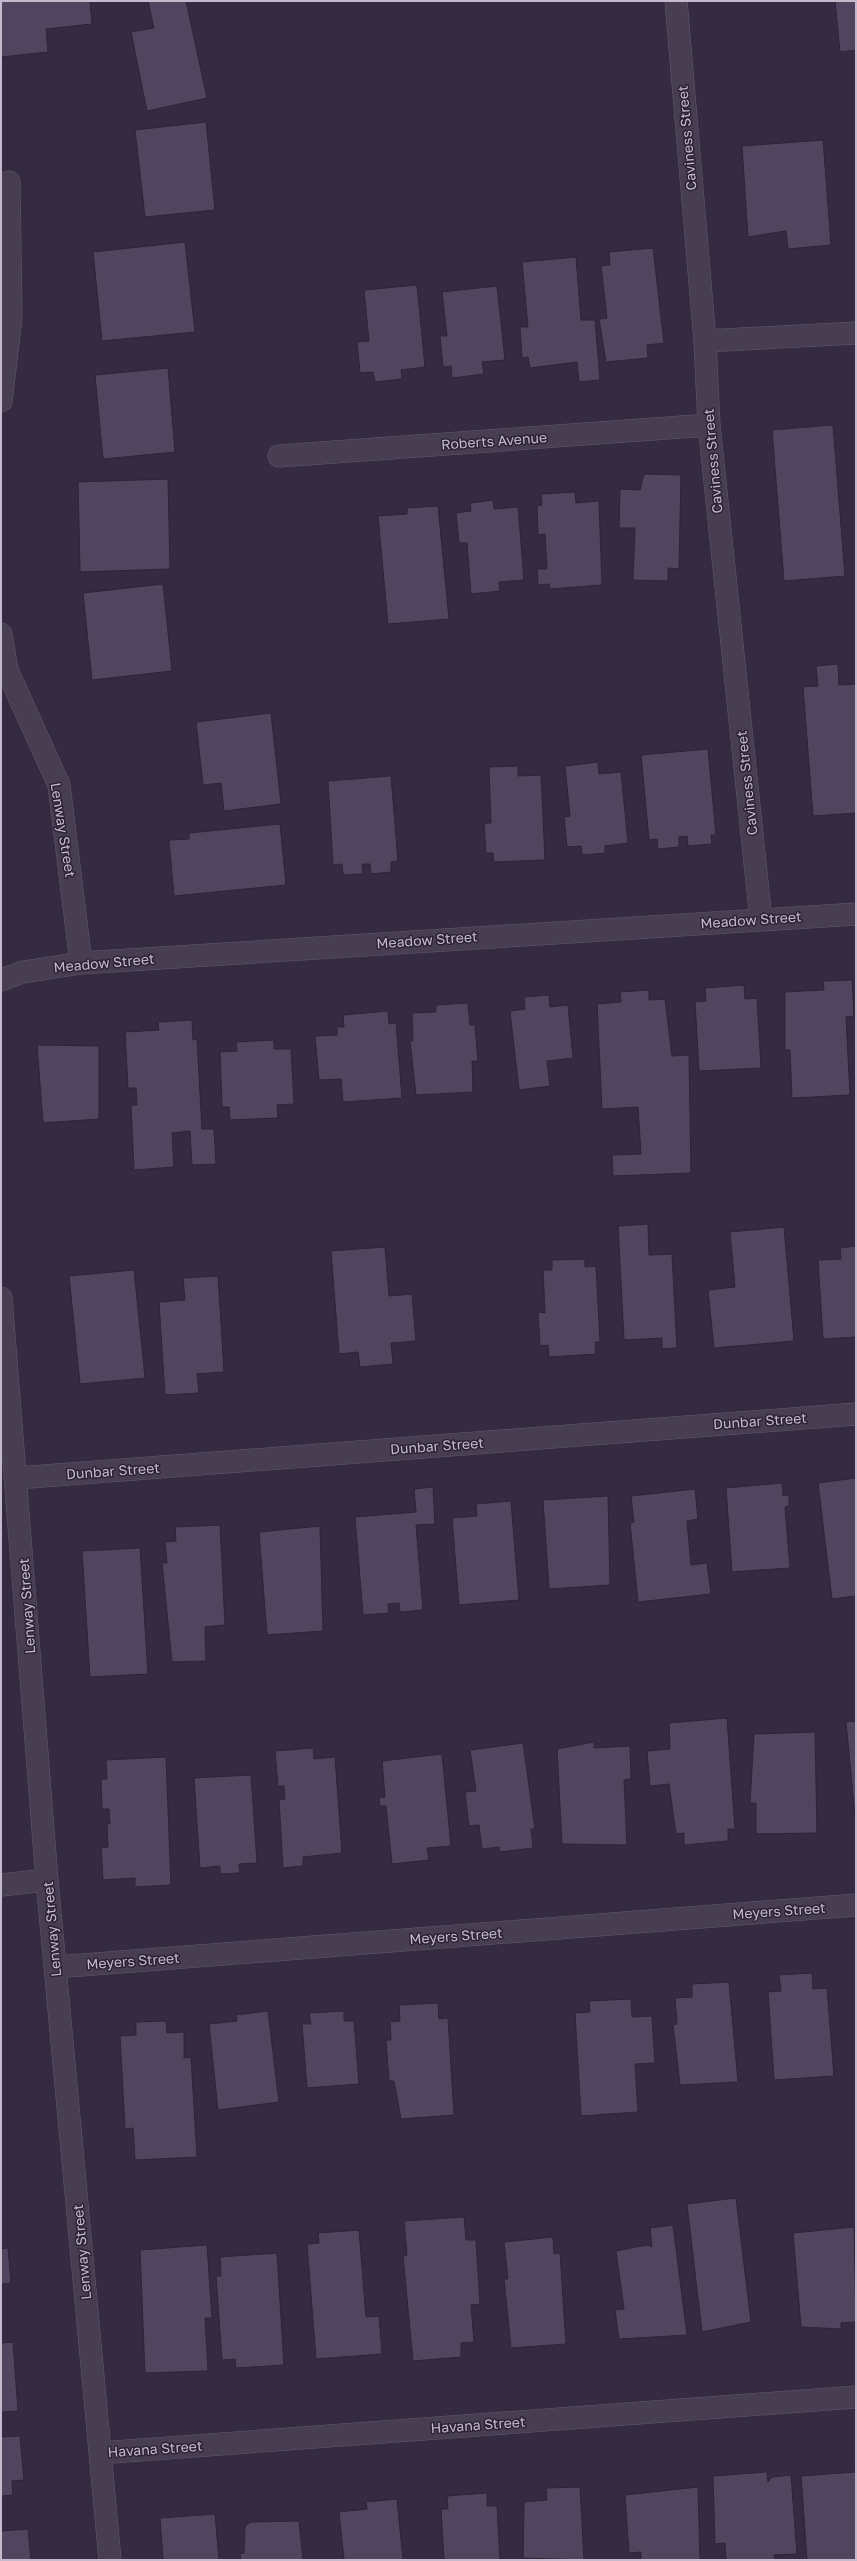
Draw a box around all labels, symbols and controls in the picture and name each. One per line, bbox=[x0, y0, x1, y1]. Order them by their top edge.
street label: Caviness Street bbox=[673, 85, 700, 191]
street label: Caviness Street bbox=[699, 408, 726, 514]
street label: Roberts Avenue bbox=[440, 428, 548, 453]
street label: Caviness Street bbox=[733, 730, 760, 836]
street label: Lenway Street bbox=[48, 781, 79, 879]
street label: Meadow Street bbox=[700, 907, 802, 932]
street label: Meadow Street bbox=[376, 927, 478, 952]
street label: Meadow Street bbox=[53, 950, 155, 975]
street label: Dunbar Street bbox=[713, 1409, 807, 1432]
street label: Dunbar Street bbox=[390, 1434, 484, 1457]
street label: Dunbar Street bbox=[66, 1459, 160, 1482]
street label: Lenway Street bbox=[15, 1558, 38, 1654]
street label: Lenway Street bbox=[39, 1881, 64, 1978]
street label: Meyers Street bbox=[732, 1899, 826, 1922]
street label: Meyers Street bbox=[409, 1924, 503, 1947]
street label: Meyers Street bbox=[86, 1949, 180, 1972]
street label: Lenway Street bbox=[69, 2204, 94, 2301]
street label: Havana Street bbox=[430, 2413, 526, 2436]
street label: Havana Street bbox=[107, 2437, 203, 2460]

